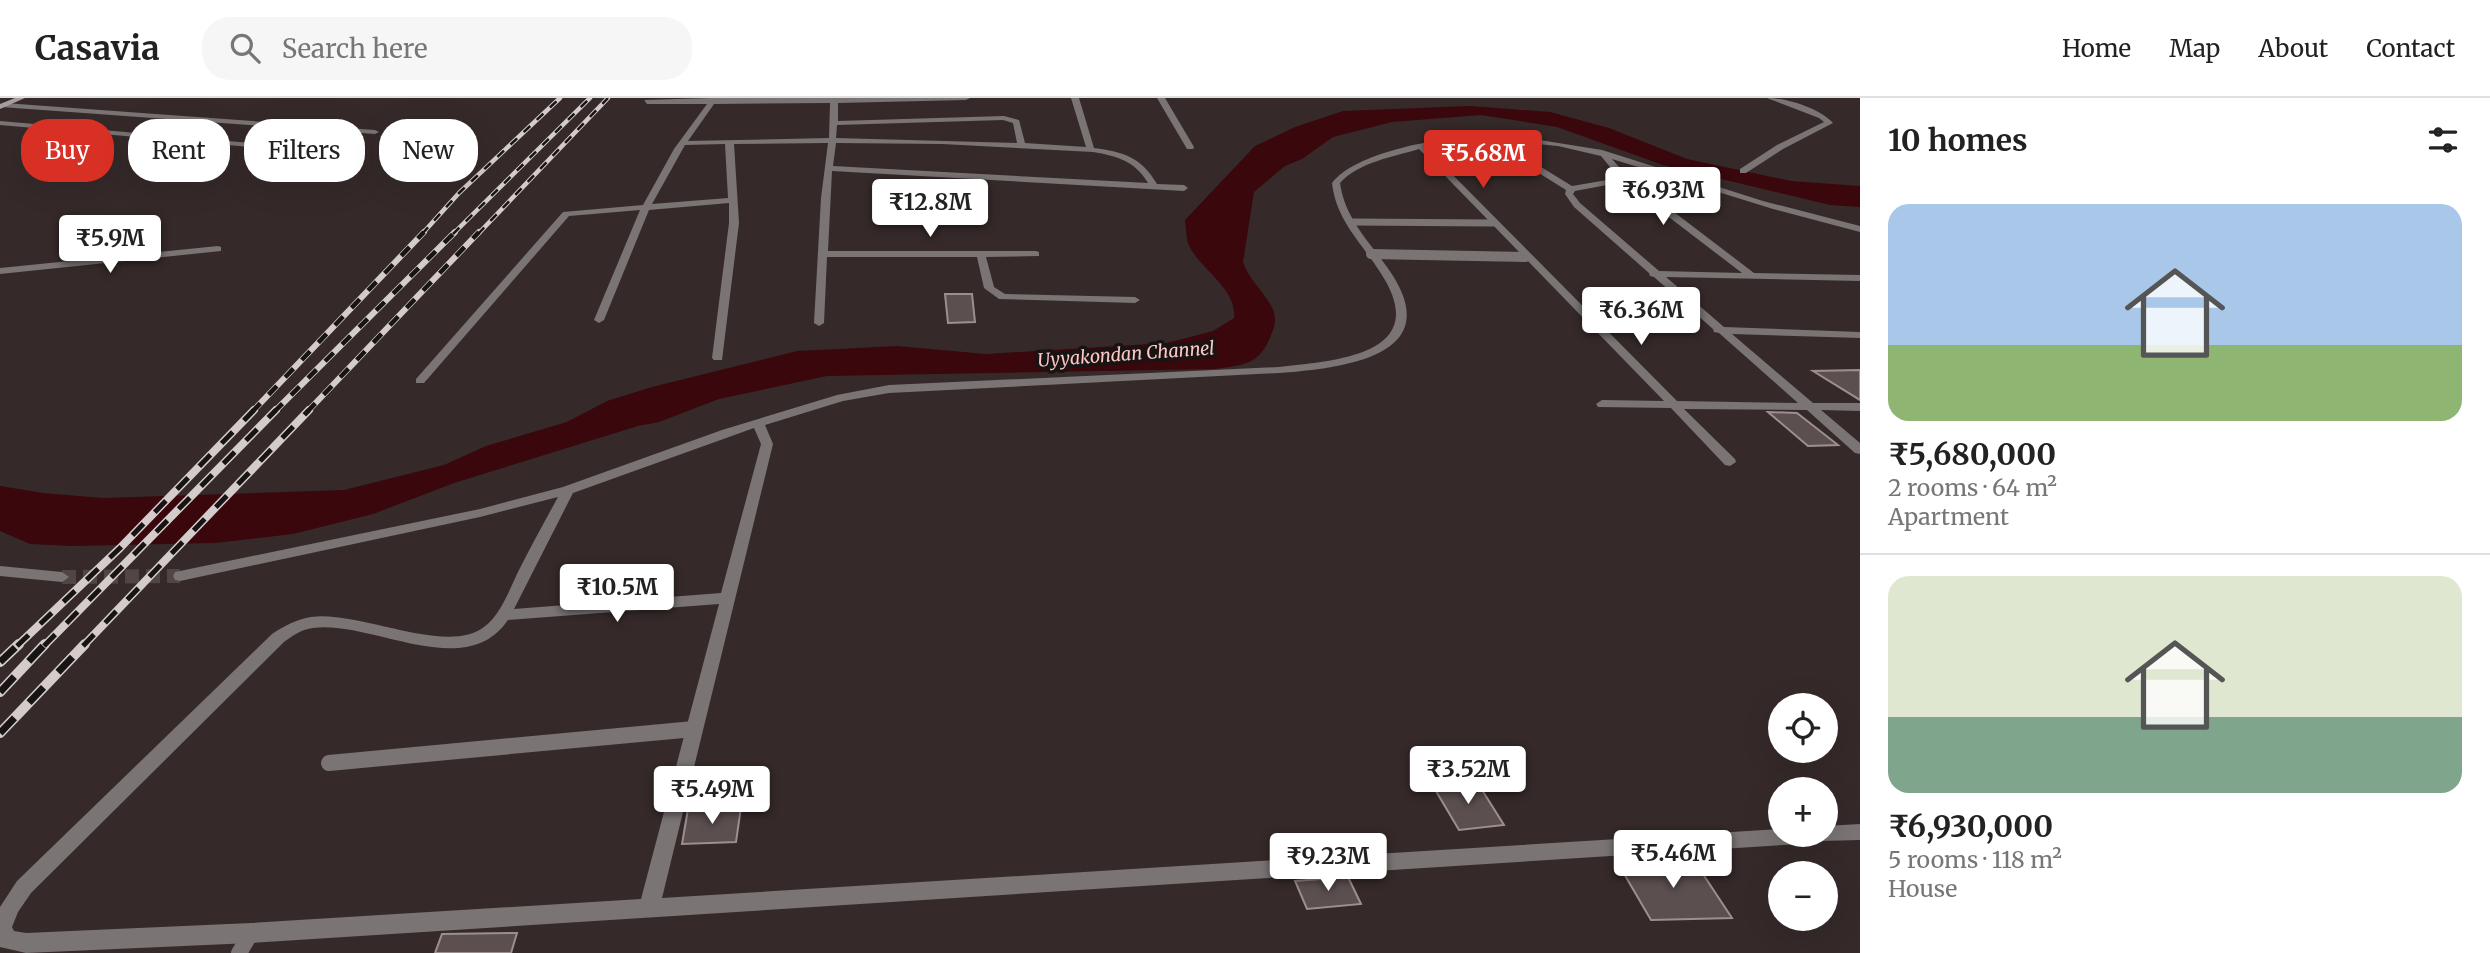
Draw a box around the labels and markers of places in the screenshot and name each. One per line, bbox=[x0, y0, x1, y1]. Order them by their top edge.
pin: ₹5.68M bbox=[1426, 130, 1540, 190]
pin: ₹6.93M bbox=[1606, 167, 1720, 227]
pin: ₹12.8M bbox=[873, 180, 987, 239]
pin: ₹5.9M bbox=[61, 216, 159, 275]
pin: ₹6.36M bbox=[1584, 288, 1698, 347]
pin: ₹10.5M bbox=[560, 564, 674, 624]
pin: ₹3.52M bbox=[1411, 746, 1525, 806]
pin: ₹5.49M bbox=[655, 766, 769, 826]
pin: ₹5.46M bbox=[1616, 830, 1730, 890]
pin: ₹9.23M bbox=[1271, 834, 1385, 893]

